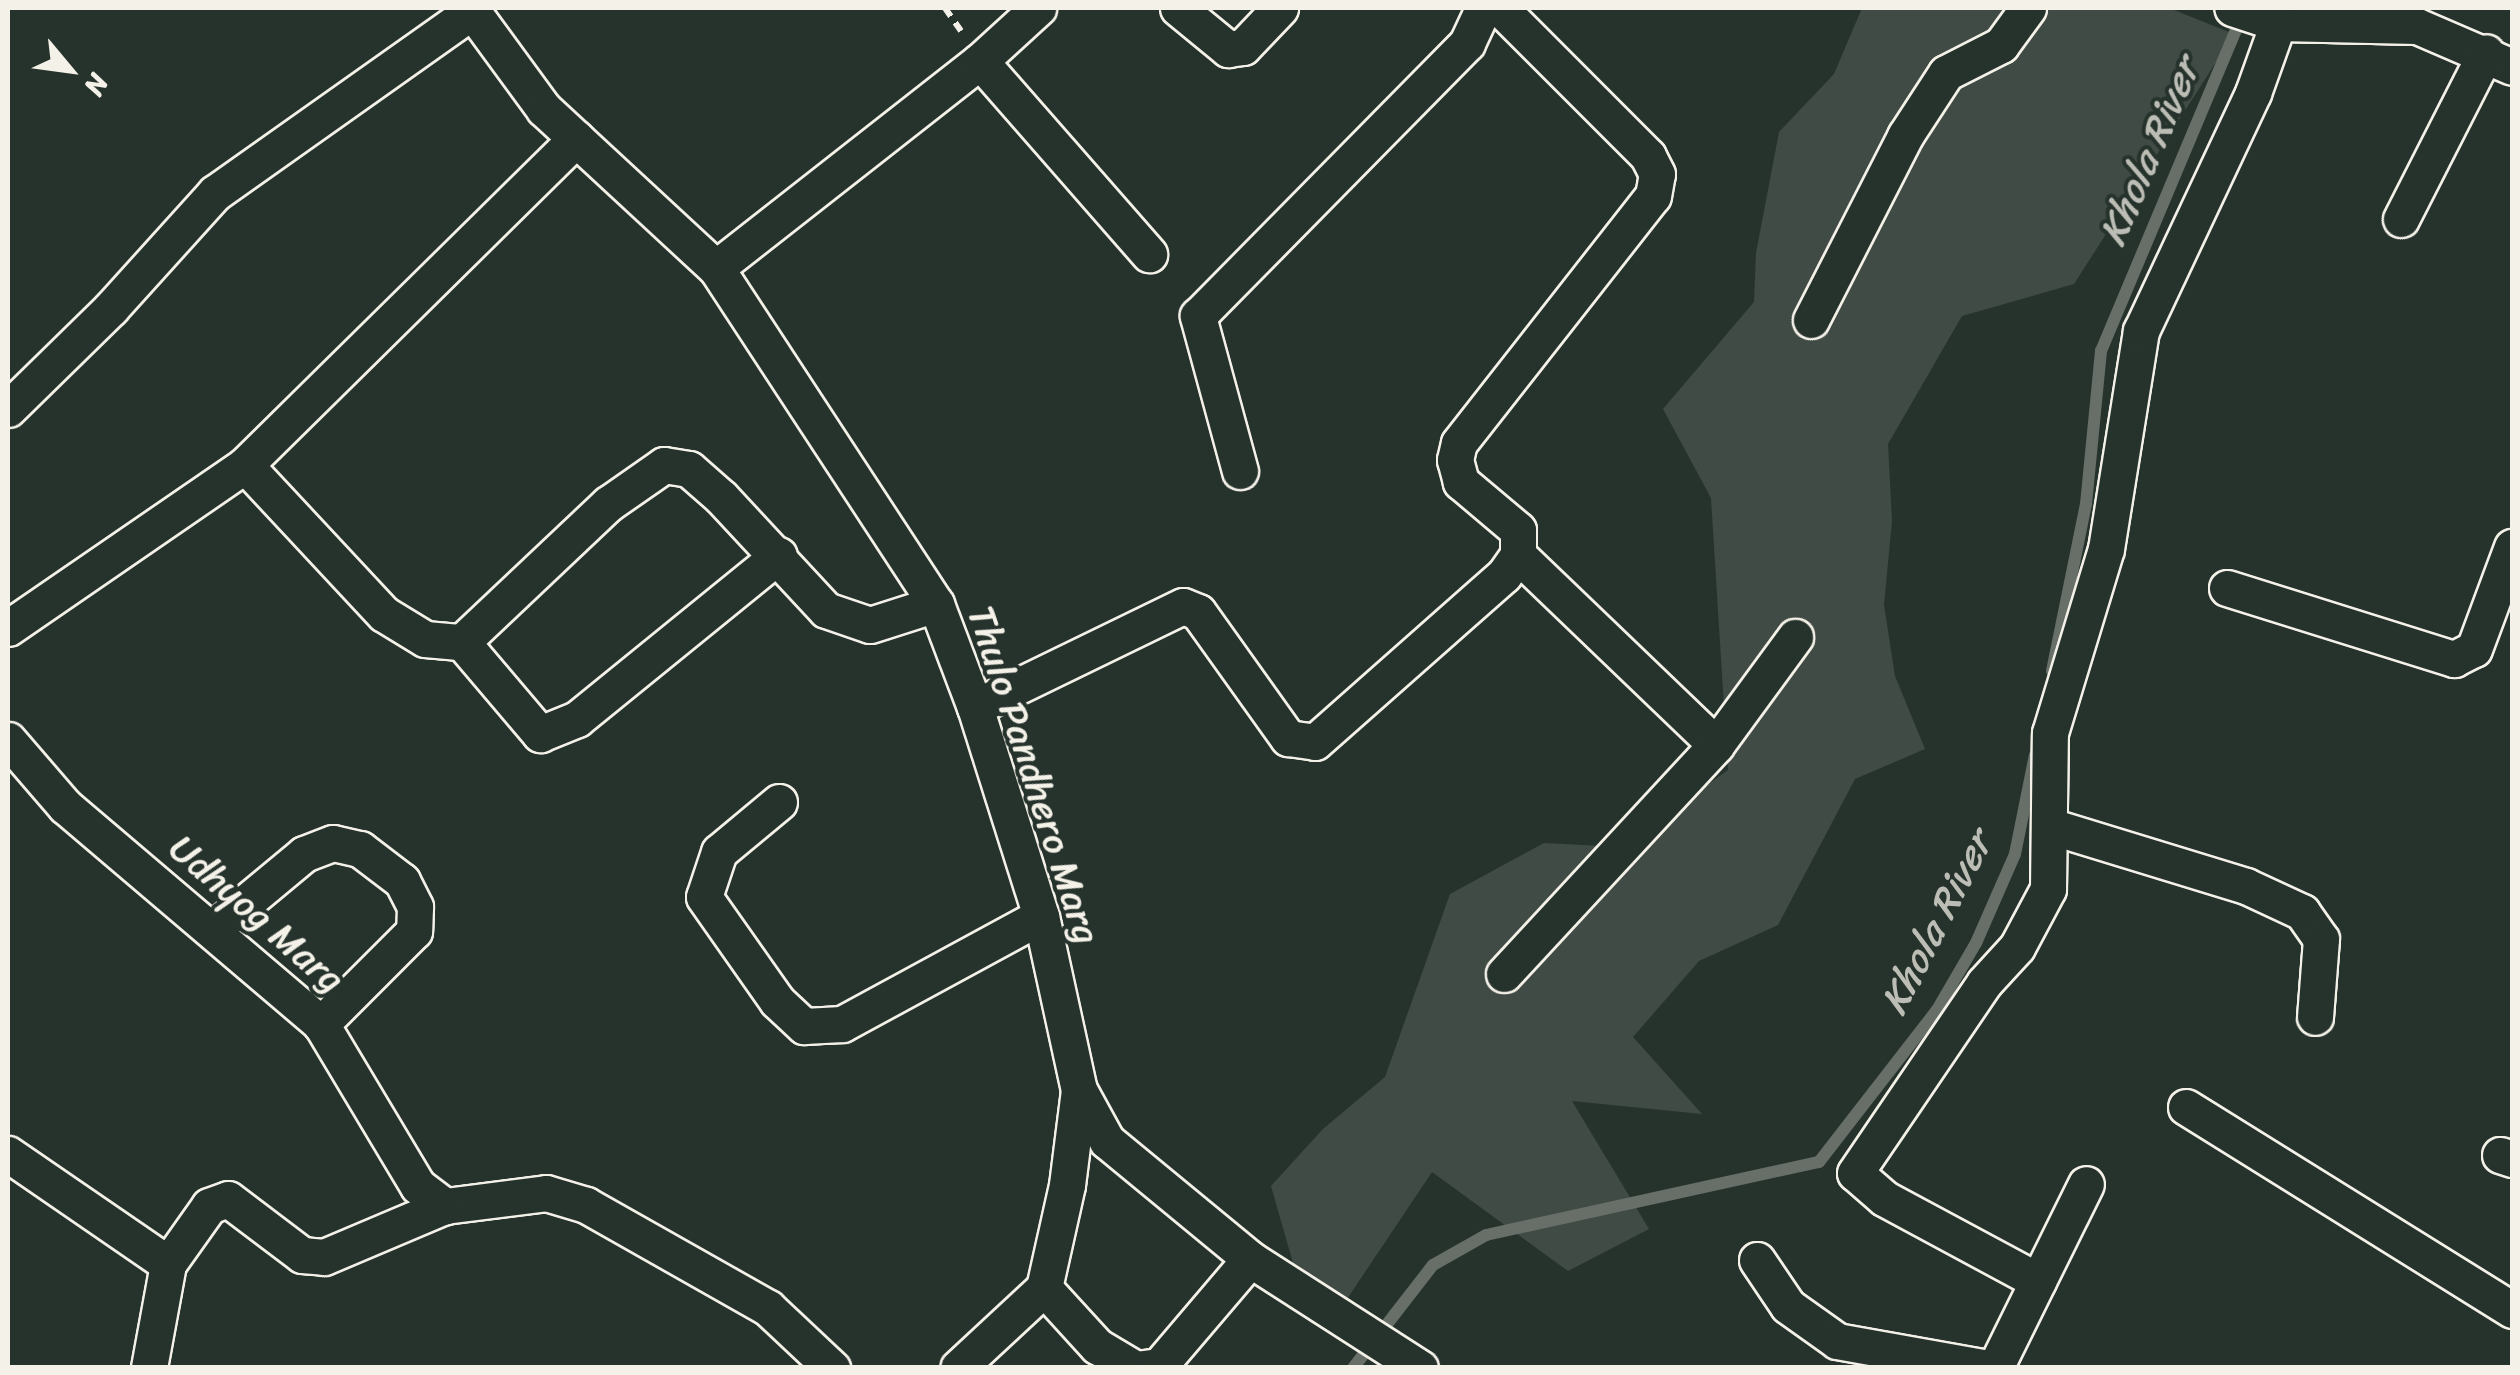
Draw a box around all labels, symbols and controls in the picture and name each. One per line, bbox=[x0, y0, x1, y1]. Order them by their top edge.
north arrow bbox=[20, 20, 120, 120]
water label: Khola River bbox=[2088, 51, 2210, 253]
text: N bbox=[71, 64, 123, 105]
street label: Thulo Pandhero Marg bbox=[958, 600, 1110, 950]
water label: Khola River bbox=[1870, 824, 2002, 1022]
street label: Udhyog Marg bbox=[160, 825, 354, 1003]

